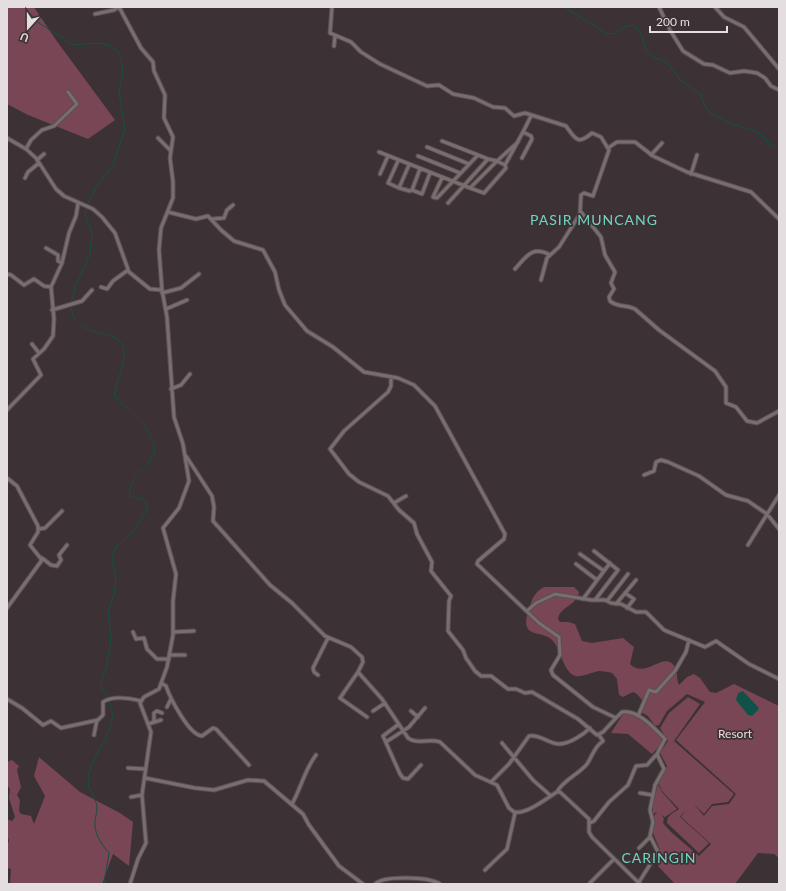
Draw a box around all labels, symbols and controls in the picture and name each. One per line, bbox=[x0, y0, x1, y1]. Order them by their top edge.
north arrow bbox=[8, 8, 48, 48]
scale bar bbox=[650, 8, 727, 34]
text: 200 m bbox=[656, 14, 690, 29]
text: U bbox=[18, 30, 30, 45]
district label: PASIR MUNCANG bbox=[530, 211, 658, 228]
park label: Resort bbox=[718, 726, 753, 741]
district label: CARINGIN bbox=[621, 849, 697, 866]

